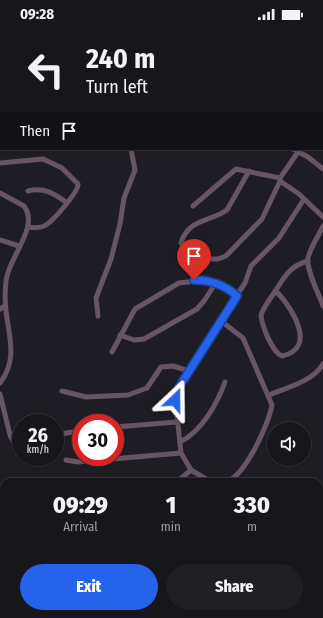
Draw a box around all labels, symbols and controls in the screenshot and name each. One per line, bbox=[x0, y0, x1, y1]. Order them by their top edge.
text: 09:28 bbox=[20, 5, 54, 23]
text: 240 m bbox=[86, 42, 155, 75]
icon: left bbox=[20, 44, 72, 96]
text: Turn left bbox=[86, 76, 148, 98]
icon: arrive bbox=[58, 120, 80, 142]
text: Then bbox=[20, 122, 50, 140]
pin bbox=[177, 239, 211, 280]
icon: arrive bbox=[183, 245, 205, 267]
position arrow bbox=[154, 379, 196, 421]
speed limit sign: 30 bbox=[72, 414, 124, 466]
map controls bbox=[267, 422, 311, 466]
button: sound bbox=[267, 422, 311, 466]
text: 26 bbox=[28, 423, 48, 447]
text: km/h bbox=[27, 444, 49, 456]
text: 09:29 bbox=[53, 491, 108, 519]
text: 1 bbox=[166, 491, 176, 519]
text: 330 bbox=[234, 491, 270, 519]
text: Arrival bbox=[63, 519, 98, 534]
text: min bbox=[161, 519, 181, 534]
text: m bbox=[247, 519, 257, 534]
button: Exit bbox=[20, 564, 158, 610]
button: Share bbox=[166, 564, 303, 610]

